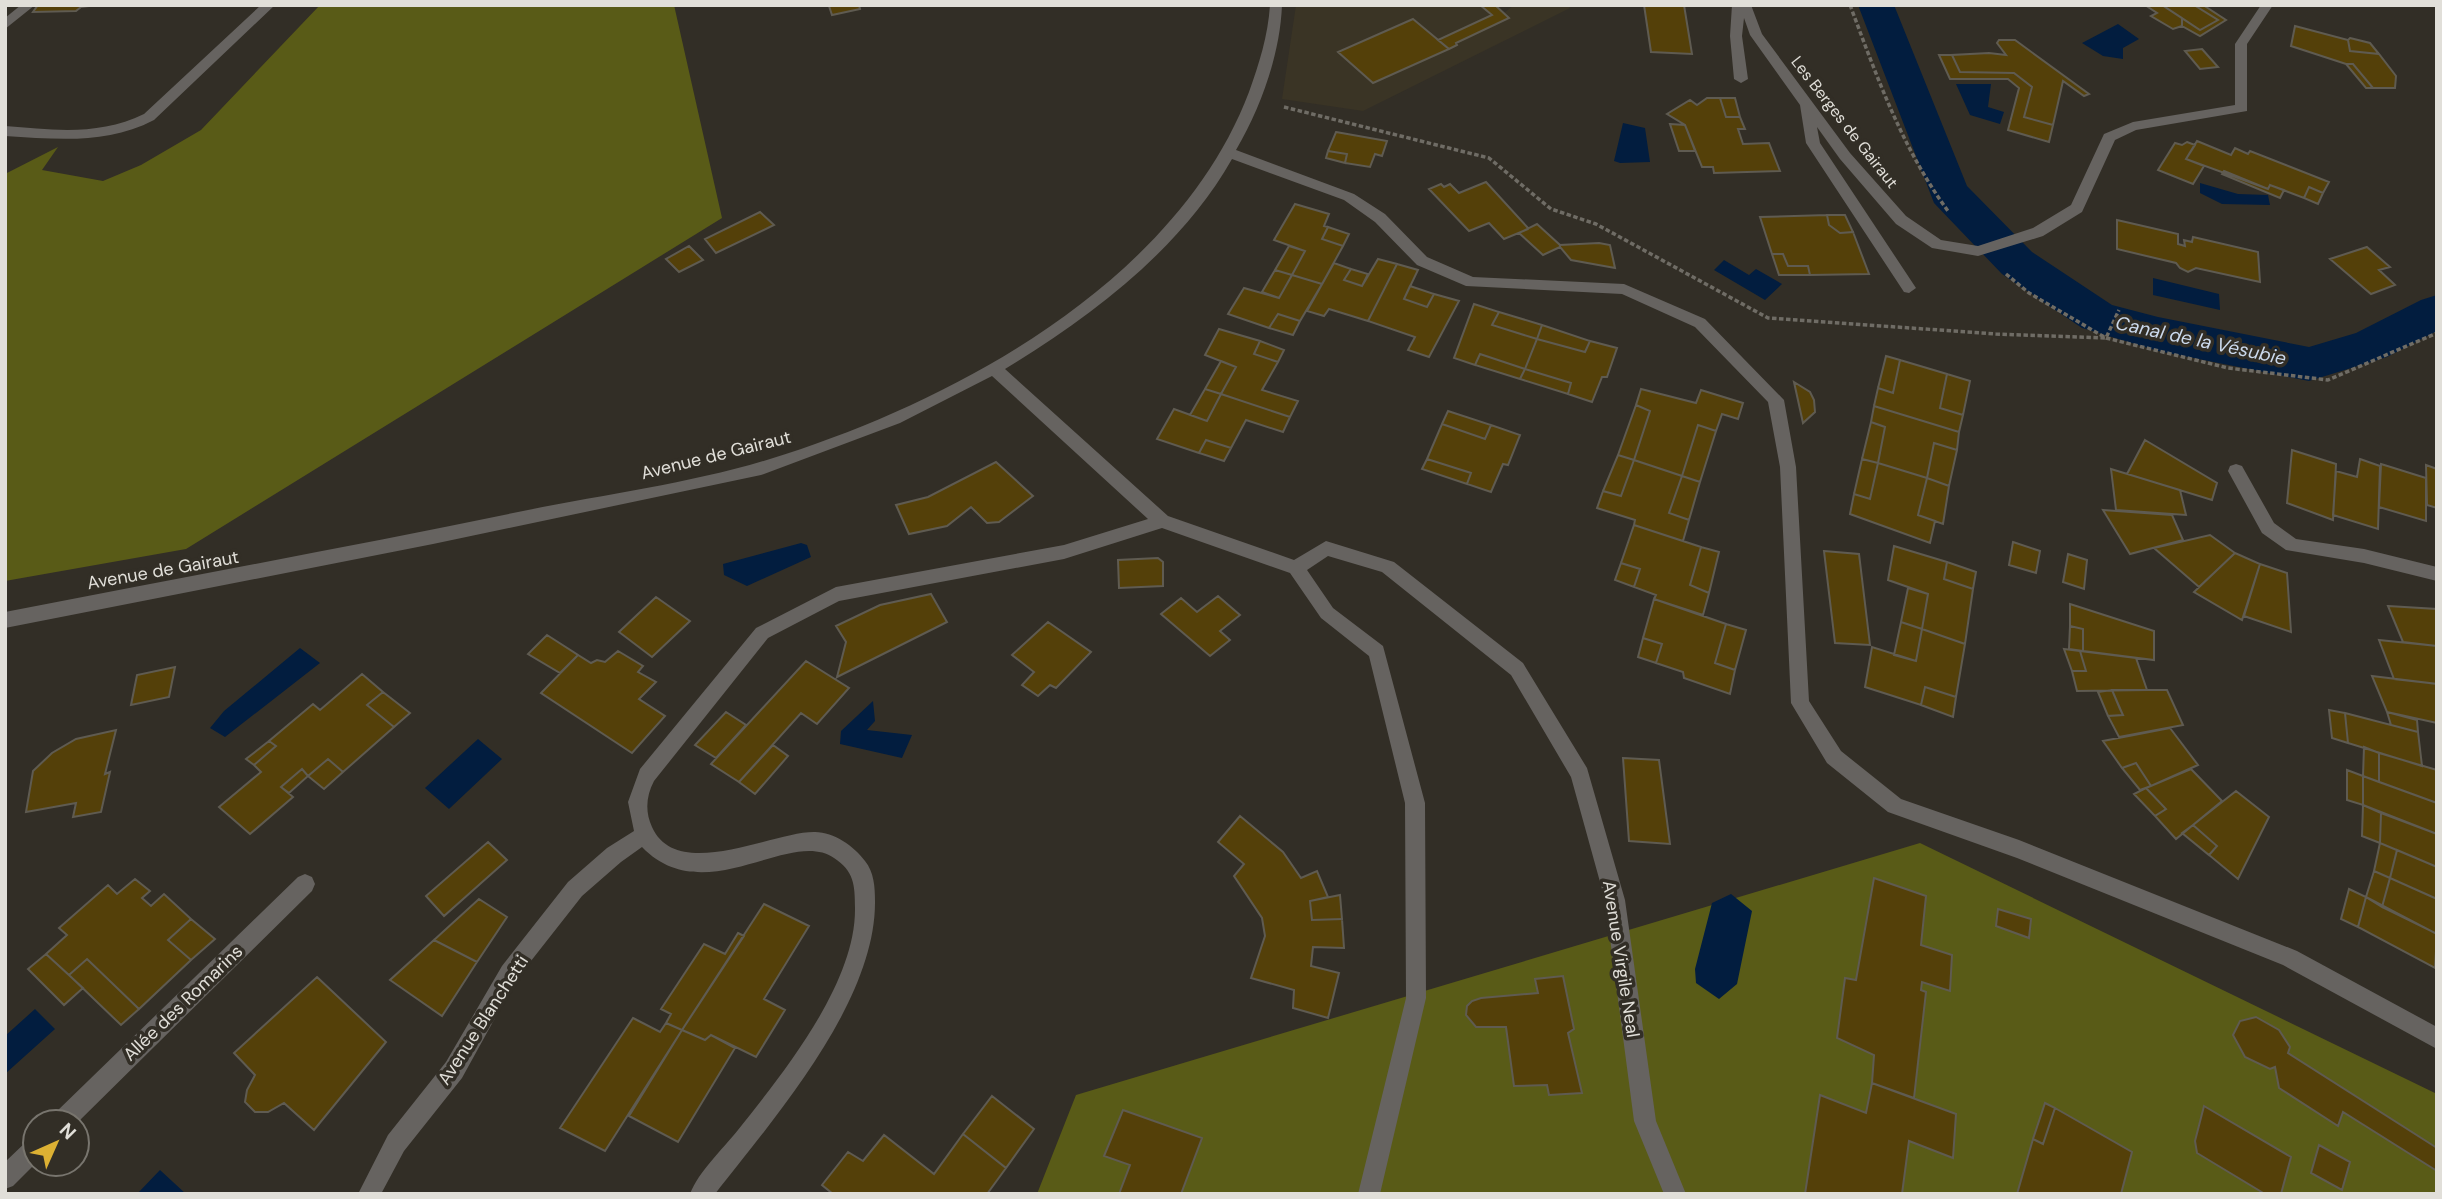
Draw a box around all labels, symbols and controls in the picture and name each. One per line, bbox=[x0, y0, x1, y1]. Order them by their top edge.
street label: Les Berges de Gairaut bbox=[1786, 52, 1903, 193]
water label: Canal de la Vésubie bbox=[2113, 310, 2289, 371]
street label: Avenue de Gairaut bbox=[638, 425, 794, 485]
street label: Avenue de Gairaut bbox=[85, 545, 241, 595]
street label: Avenue Virgile Neal bbox=[1597, 879, 1645, 1039]
street label: Allée des Romarins bbox=[118, 940, 248, 1066]
street label: Avenue Blanchetti bbox=[432, 951, 534, 1089]
north arrow bbox=[21, 1108, 91, 1178]
text: N bbox=[54, 1118, 81, 1145]

